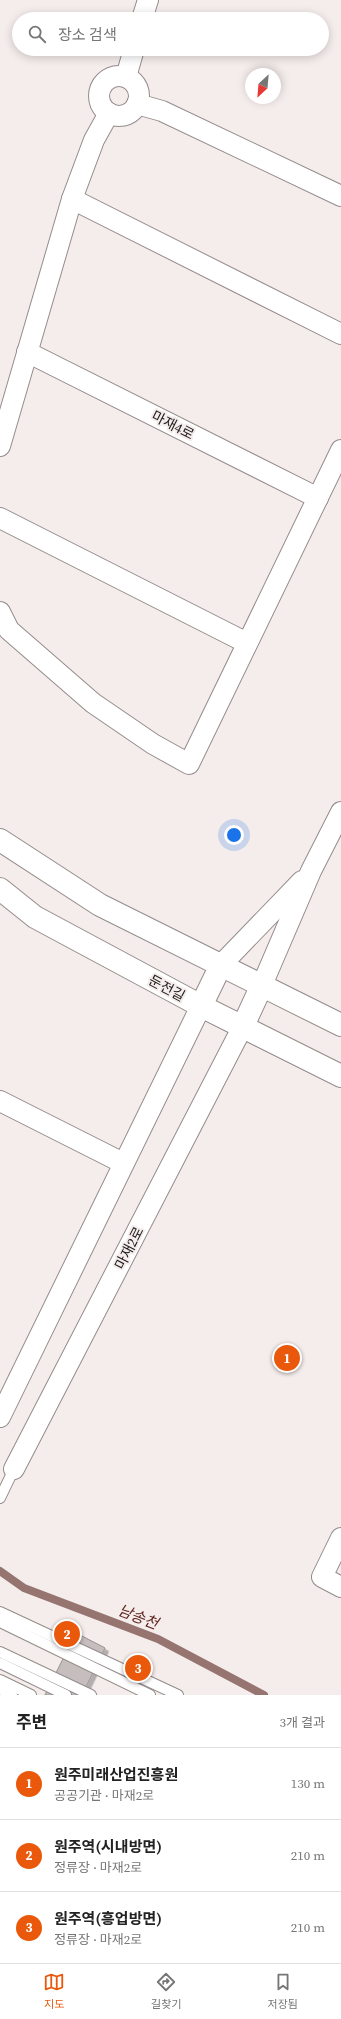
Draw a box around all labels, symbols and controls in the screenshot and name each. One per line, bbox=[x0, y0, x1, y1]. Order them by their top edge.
search box bbox=[12, 12, 329, 56]
icon: search bbox=[26, 23, 48, 45]
text: 장소 검색 bbox=[58, 24, 117, 45]
north arrow bbox=[245, 68, 281, 104]
street label: 마재4로 bbox=[148, 406, 198, 444]
your location bbox=[224, 825, 244, 845]
street label: 둔전길 bbox=[145, 970, 189, 1006]
street label: 마재2로 bbox=[110, 1223, 148, 1273]
pin: 1 bbox=[274, 1343, 300, 1373]
water label: 남송천 bbox=[115, 1599, 163, 1635]
pin: 2 bbox=[54, 1619, 80, 1649]
pin: 3 bbox=[125, 1653, 151, 1683]
text: 주변 bbox=[16, 1710, 47, 1734]
text: 3개 결과 bbox=[280, 1714, 325, 1731]
text: 원주미래산업진흥원 bbox=[54, 1764, 178, 1785]
text: 1 bbox=[25, 1775, 33, 1792]
text: 130 m bbox=[291, 1775, 325, 1792]
text: 공공기관 · 마재2로 bbox=[54, 1787, 154, 1804]
text: 원주역(시내방면) bbox=[54, 1836, 162, 1857]
text: 2 bbox=[25, 1847, 33, 1864]
text: 210 m bbox=[291, 1847, 325, 1864]
text: 정류장 · 마재2로 bbox=[54, 1859, 142, 1876]
text: 원주역(흥업방면) bbox=[54, 1908, 162, 1929]
text: 3 bbox=[25, 1919, 33, 1936]
text: 210 m bbox=[291, 1919, 325, 1936]
text: 정류장 · 마재2로 bbox=[54, 1931, 142, 1948]
tab: 지도 bbox=[43, 1971, 65, 2012]
tab: 길찾기 bbox=[151, 1971, 181, 2012]
tab: 저장됨 bbox=[268, 1971, 298, 2012]

